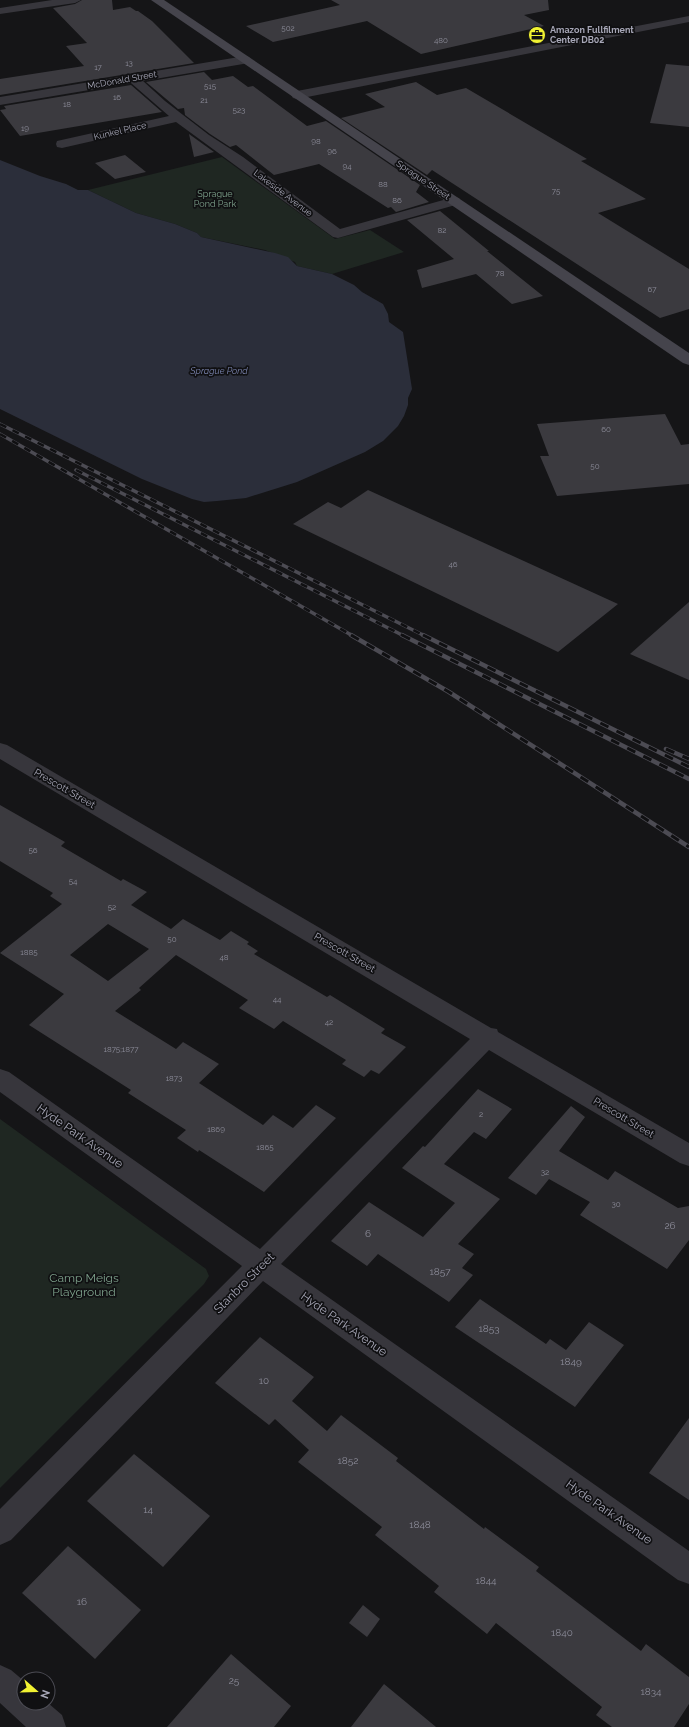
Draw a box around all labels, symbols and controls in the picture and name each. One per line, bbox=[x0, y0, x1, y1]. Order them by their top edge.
house number: 502 bbox=[281, 23, 295, 33]
office icon: Amazon Fullfilment Center DB02 bbox=[527, 25, 547, 45]
place label: Amazon Fullfilment Center DB02 bbox=[550, 25, 634, 45]
house number: 480 bbox=[434, 35, 448, 45]
house number: 13 bbox=[125, 58, 133, 68]
house number: 17 bbox=[94, 62, 103, 72]
street label: McDonald Street bbox=[87, 69, 157, 91]
house number: 515 bbox=[204, 81, 217, 91]
house number: 16 bbox=[113, 92, 121, 102]
house number: 21 bbox=[200, 95, 208, 105]
house number: 18 bbox=[63, 99, 71, 109]
house number: 523 bbox=[233, 105, 245, 115]
street label: Kunkel Place bbox=[93, 120, 148, 142]
house number: 19 bbox=[21, 123, 29, 133]
house number: 98 bbox=[311, 136, 321, 146]
house number: 96 bbox=[327, 146, 337, 156]
street label: Sprague Street bbox=[394, 158, 452, 202]
house number: 94 bbox=[342, 161, 352, 171]
street label: Lakeside Avenue bbox=[252, 168, 315, 219]
house number: 88 bbox=[378, 179, 388, 189]
house number: 75 bbox=[552, 186, 561, 196]
park label: Sprague Pond Park bbox=[194, 189, 236, 209]
house number: 86 bbox=[392, 195, 402, 205]
house number: 82 bbox=[438, 225, 446, 235]
house number: 78 bbox=[495, 268, 505, 278]
house number: 67 bbox=[647, 284, 657, 294]
water label: Sprague Pond bbox=[189, 366, 248, 376]
house number: 60 bbox=[601, 424, 611, 434]
house number: 50 bbox=[590, 461, 600, 471]
house number: 46 bbox=[448, 559, 458, 569]
street label: Prescott Street bbox=[32, 767, 98, 811]
house number: 56 bbox=[28, 845, 38, 855]
house number: 54 bbox=[69, 876, 78, 886]
house number: 52 bbox=[108, 902, 116, 912]
street label: Prescott Street bbox=[312, 931, 378, 975]
house number: 50 bbox=[167, 934, 177, 944]
house number: 1885 bbox=[20, 947, 38, 957]
house number: 48 bbox=[219, 952, 229, 962]
house number: 44 bbox=[273, 994, 282, 1004]
house number: 42 bbox=[325, 1017, 333, 1027]
house number: 1875;1877 bbox=[103, 1044, 139, 1054]
house number: 1873 bbox=[166, 1073, 182, 1083]
street label: Prescott Street bbox=[592, 1095, 657, 1140]
street label: Hyde Park Avenue bbox=[34, 1101, 126, 1171]
house number: 2 bbox=[479, 1109, 483, 1119]
house number: 1869 bbox=[207, 1124, 225, 1134]
house number: 1865 bbox=[256, 1142, 274, 1152]
house number: 32 bbox=[541, 1167, 549, 1177]
house number: 30 bbox=[611, 1199, 621, 1209]
house number: 26 bbox=[664, 1220, 676, 1231]
house number: 6 bbox=[365, 1228, 371, 1239]
street label: Stanbro Street bbox=[211, 1250, 277, 1316]
house number: 1857 bbox=[430, 1266, 451, 1277]
park label: Camp Meigs Playground bbox=[49, 1271, 119, 1299]
street label: Hyde Park Avenue bbox=[298, 1289, 390, 1359]
house number: 1853 bbox=[479, 1323, 500, 1334]
house number: 1849 bbox=[560, 1356, 582, 1367]
house number: 10 bbox=[259, 1375, 269, 1386]
house number: 1852 bbox=[338, 1455, 358, 1466]
street label: Hyde Park Avenue bbox=[563, 1477, 655, 1547]
house number: 14 bbox=[143, 1504, 153, 1515]
house number: 1848 bbox=[409, 1519, 431, 1530]
house number: 1844 bbox=[475, 1575, 497, 1586]
house number: 16 bbox=[77, 1596, 87, 1607]
house number: 1840 bbox=[551, 1627, 573, 1638]
north arrow bbox=[16, 1671, 56, 1711]
house number: 25 bbox=[229, 1675, 240, 1686]
house number: 1834 bbox=[640, 1686, 662, 1697]
text: N bbox=[37, 1688, 52, 1700]

